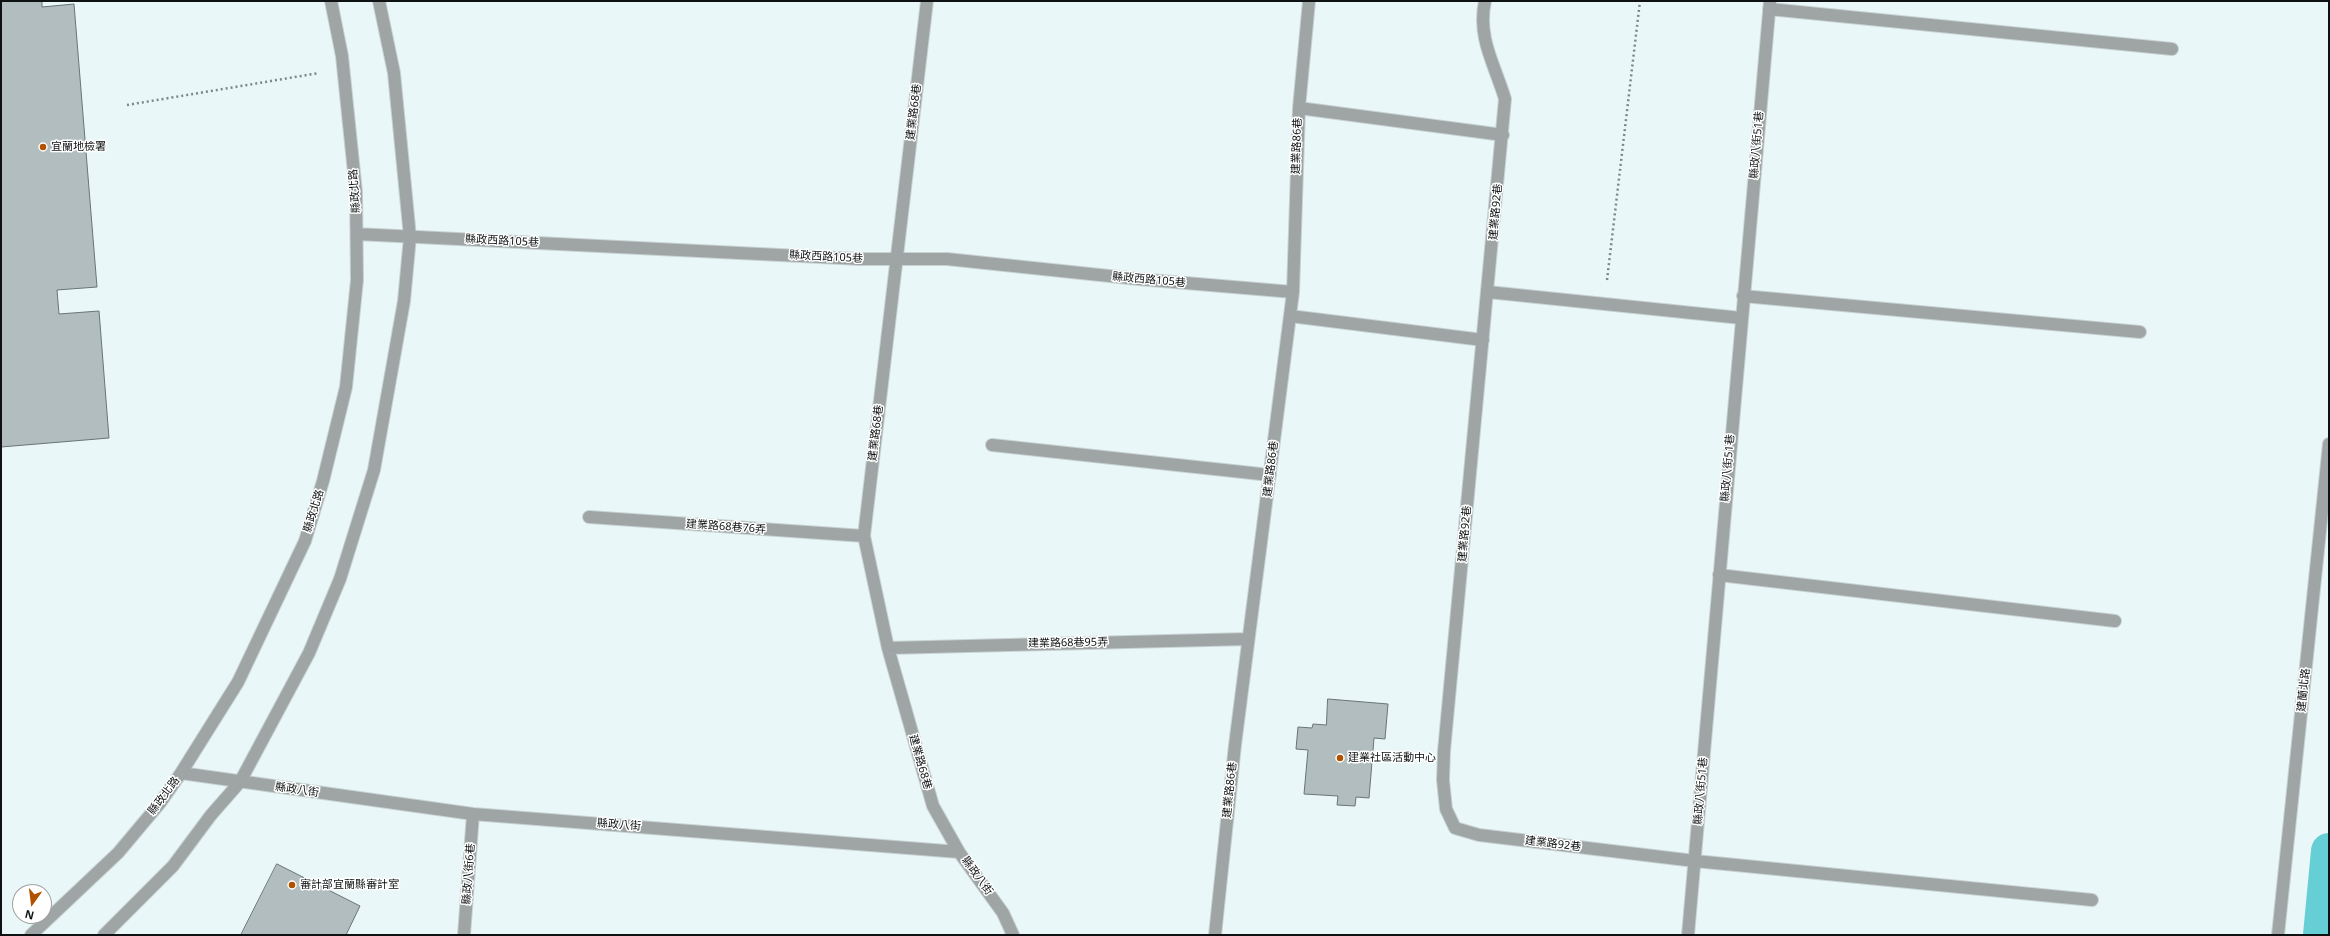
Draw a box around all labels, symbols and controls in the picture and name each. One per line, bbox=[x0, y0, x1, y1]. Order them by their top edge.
street label: 建業路68巷 bbox=[904, 83, 924, 141]
street label: 縣政八街51巷 bbox=[1747, 111, 1767, 179]
street label: 建業路86巷 bbox=[1289, 117, 1305, 175]
place label: 宜蘭地檢署 bbox=[51, 140, 106, 154]
marker: 宜蘭地檢署 bbox=[38, 142, 48, 152]
street label: 縣政北路 bbox=[347, 169, 363, 213]
street label: 建業路92巷 bbox=[1487, 183, 1505, 241]
street label: 縣政西路105巷 bbox=[465, 232, 539, 250]
street label: 縣政西路105巷 bbox=[789, 248, 863, 266]
street label: 縣政西路105巷 bbox=[1112, 270, 1186, 290]
street label: 建業路68巷 bbox=[866, 404, 886, 462]
street label: 縣政八街51巷 bbox=[1718, 434, 1738, 502]
street label: 建業路86巷 bbox=[1261, 440, 1281, 498]
street label: 縣政北路 bbox=[301, 488, 327, 534]
street label: 建業路92巷 bbox=[1456, 505, 1474, 563]
street label: 建業路68巷76弄 bbox=[686, 518, 766, 536]
street label: 建業路68巷95弄 bbox=[1028, 636, 1108, 650]
street label: 建蘭北路 bbox=[2295, 667, 2313, 713]
street label: 建業路68巷 bbox=[906, 733, 934, 791]
place label: 建業社區活動中心 bbox=[1348, 751, 1436, 765]
marker: 建業社區活動中心 bbox=[1335, 753, 1345, 763]
street label: 縣政八街51巷 bbox=[1691, 757, 1711, 825]
street label: 建業路86巷 bbox=[1220, 761, 1240, 819]
street label: 縣政北路 bbox=[145, 774, 183, 818]
street label: 縣政八街 bbox=[274, 780, 320, 800]
street label: 縣政八街 bbox=[597, 817, 641, 833]
street label: 建業路92巷 bbox=[1524, 834, 1582, 854]
street label: 縣政八街6巷 bbox=[460, 843, 478, 905]
street label: 縣政八街 bbox=[959, 854, 995, 898]
place label: 審計部宜蘭縣審計室 bbox=[300, 878, 399, 892]
marker: 審計部宜蘭縣審計室 bbox=[287, 880, 297, 890]
north arrow bbox=[12, 884, 52, 924]
text: N bbox=[23, 907, 35, 924]

